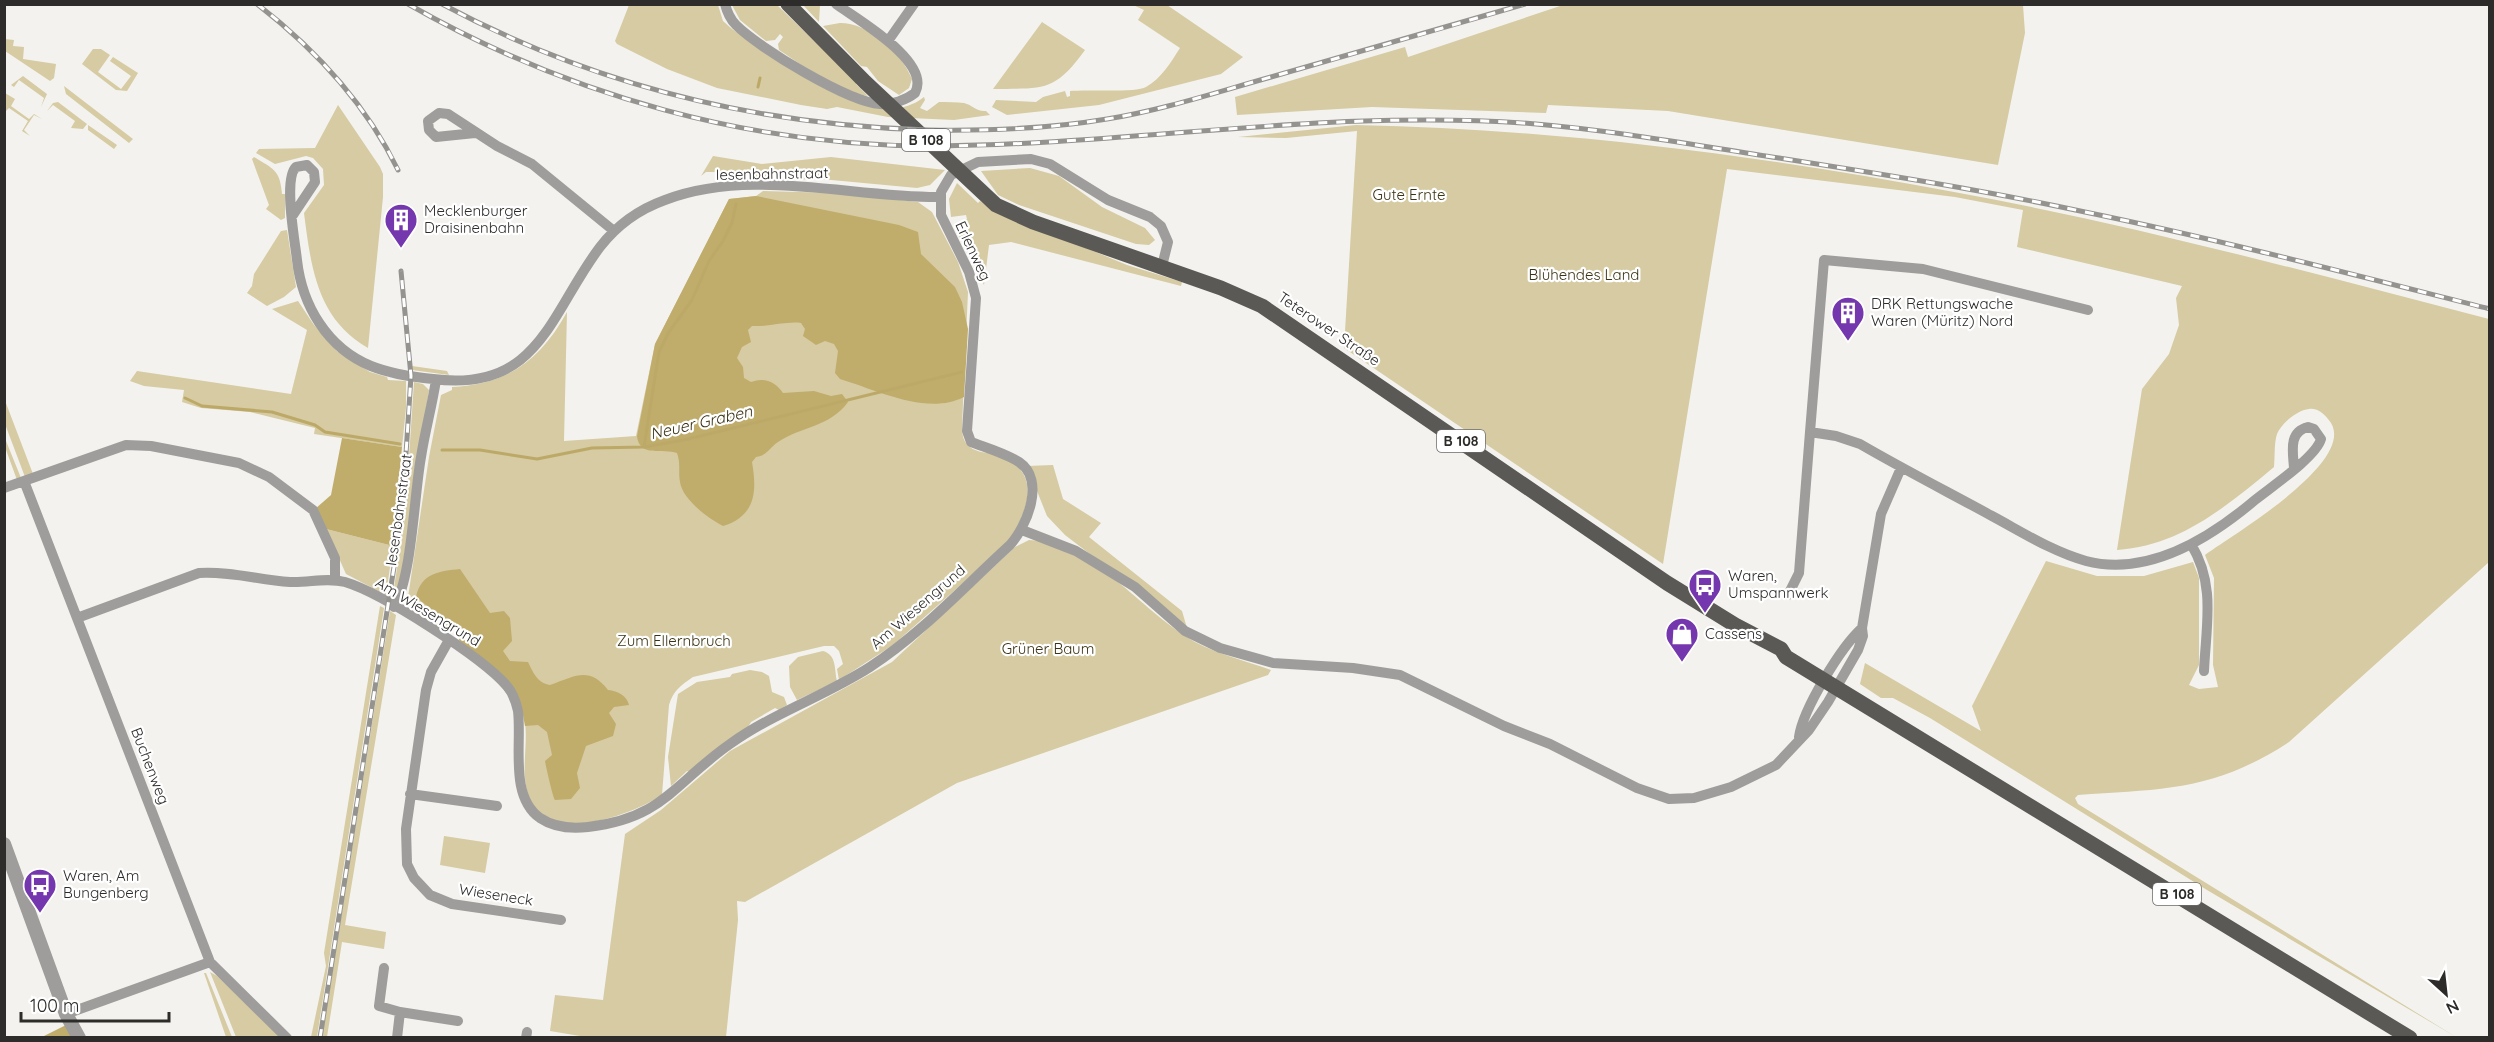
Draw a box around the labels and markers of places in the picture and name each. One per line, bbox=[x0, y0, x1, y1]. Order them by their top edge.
place label: Mecklenburger Draisinenbahn bbox=[424, 201, 528, 237]
building icon: Mecklenburger Draisinenbahn bbox=[383, 202, 419, 249]
place label: DRK Rettungswache Waren (Müritz) Nord bbox=[1871, 294, 2013, 330]
building icon: DRK Rettungswache Waren (Müritz) Nord bbox=[1830, 295, 1866, 342]
place label: Waren, Umspannwerk bbox=[1728, 566, 1829, 602]
bus stop icon: Waren, Umspannwerk bbox=[1687, 567, 1723, 614]
shop icon: Cassens bbox=[1664, 616, 1700, 663]
place label: Cassens bbox=[1705, 624, 1762, 643]
place label: Waren, Am Bungenberg bbox=[63, 866, 149, 902]
bus stop icon: Waren, Am Bungenberg bbox=[22, 867, 58, 914]

